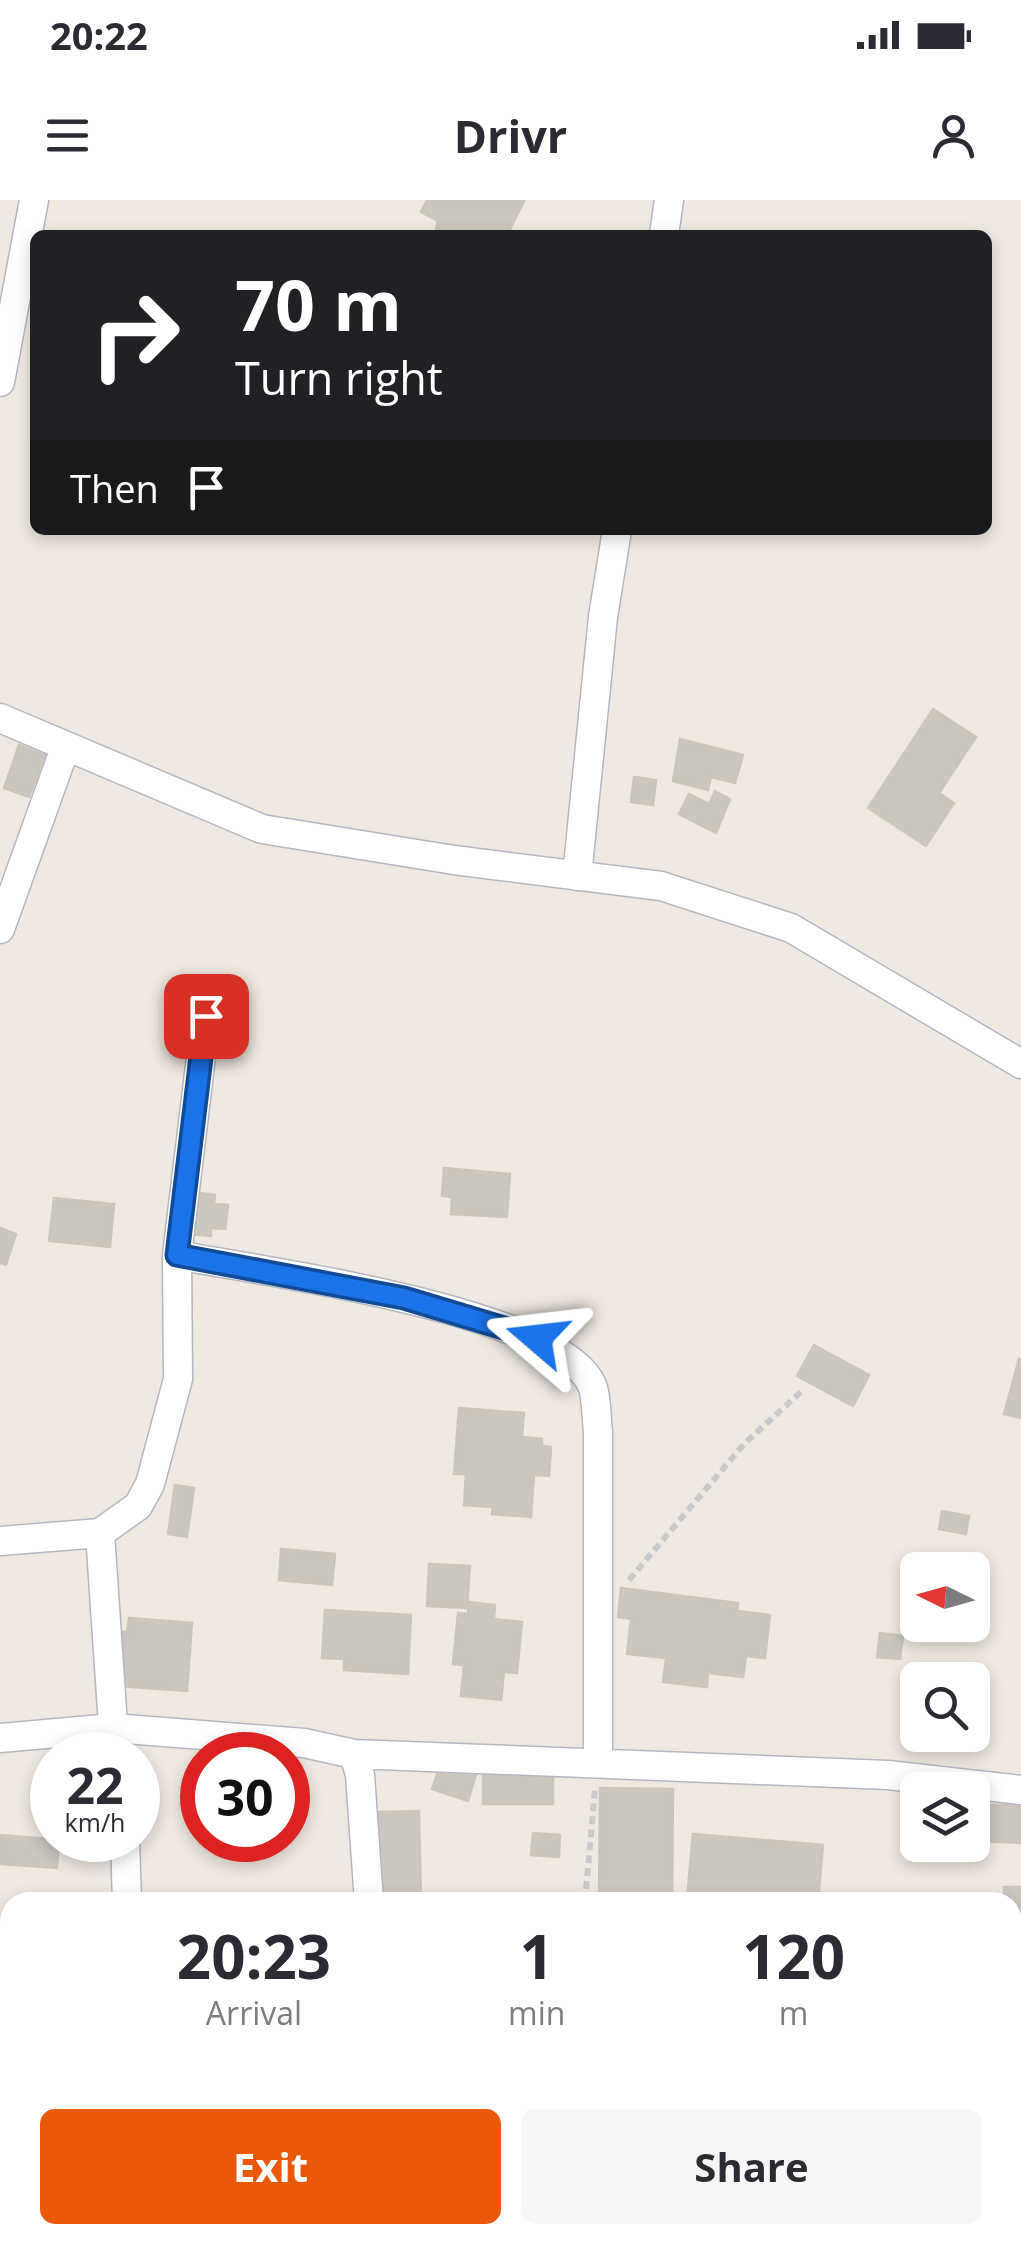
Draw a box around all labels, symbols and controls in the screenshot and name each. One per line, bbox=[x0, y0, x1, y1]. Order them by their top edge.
text: 20:22 bbox=[50, 9, 148, 61]
text: Drivr bbox=[454, 105, 567, 166]
icon: menu bbox=[40, 108, 95, 163]
icon: person bbox=[926, 108, 981, 163]
text: 70 m bbox=[235, 256, 402, 352]
icon: right bbox=[70, 270, 200, 400]
text: Turn right bbox=[235, 347, 443, 408]
icon: arrive bbox=[179, 460, 234, 515]
text: Then bbox=[70, 462, 159, 514]
pin bbox=[164, 974, 249, 1059]
icon: arrive bbox=[179, 989, 234, 1044]
position arrow bbox=[485, 1286, 589, 1390]
north arrow bbox=[900, 1552, 990, 1642]
map controls bbox=[900, 1552, 990, 1862]
button: search bbox=[900, 1662, 990, 1752]
speed limit sign: 30 bbox=[180, 1732, 310, 1862]
text: 22 bbox=[66, 1751, 124, 1819]
button: layers bbox=[900, 1772, 990, 1862]
text: km/h bbox=[65, 1805, 125, 1839]
text: 20:23 bbox=[177, 1915, 331, 1997]
text: 1 bbox=[520, 1915, 554, 1997]
text: 120 bbox=[742, 1915, 845, 1997]
text: Arrival bbox=[206, 1991, 302, 2034]
text: min bbox=[508, 1991, 565, 2034]
text: m bbox=[779, 1991, 808, 2034]
button: Exit bbox=[40, 2109, 501, 2224]
button: Share bbox=[521, 2109, 982, 2224]

